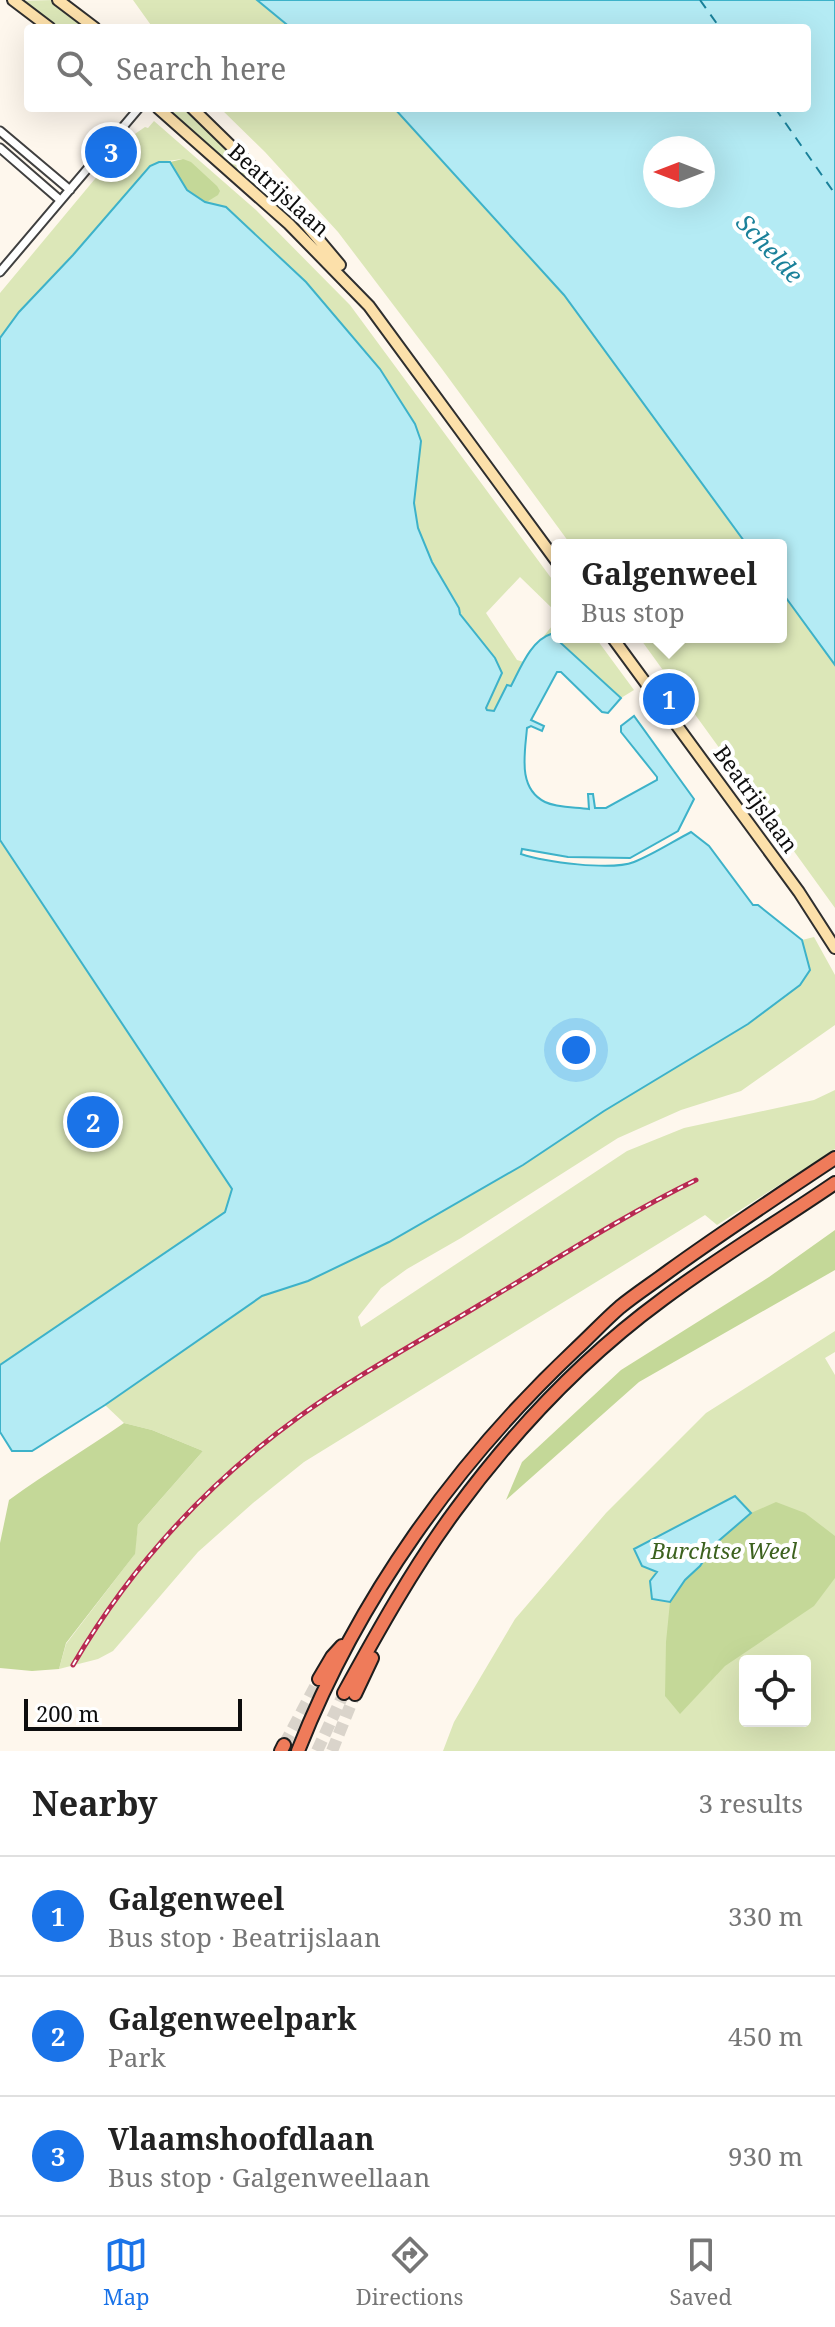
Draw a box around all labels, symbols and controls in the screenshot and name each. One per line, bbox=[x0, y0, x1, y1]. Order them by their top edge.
search box bbox=[24, 24, 811, 112]
icon: search bbox=[52, 46, 96, 90]
text: Search here bbox=[116, 48, 286, 89]
pin: 3 bbox=[85, 122, 137, 182]
street label: Beatrijslaan bbox=[223, 136, 337, 243]
north arrow bbox=[643, 136, 715, 208]
water label: Schelde bbox=[729, 206, 811, 290]
popup bbox=[551, 539, 787, 643]
text: Galgenweel bbox=[581, 553, 757, 594]
text: Bus stop bbox=[581, 594, 685, 630]
pin: 1 bbox=[643, 669, 695, 729]
street label: Beatrijslaan bbox=[708, 739, 806, 858]
your location bbox=[556, 1030, 596, 1070]
pin: 2 bbox=[67, 1092, 119, 1152]
park label: Burchtse Weel bbox=[650, 1535, 797, 1565]
map controls bbox=[739, 1655, 811, 1727]
button: locate bbox=[739, 1655, 811, 1727]
scale bar bbox=[24, 1695, 242, 1731]
text: 200 m bbox=[36, 1698, 99, 1728]
text: Nearby bbox=[32, 1780, 158, 1826]
text: 3 results bbox=[698, 1785, 803, 1821]
text: Galgenweel bbox=[108, 1878, 284, 1919]
text: 1 bbox=[51, 1898, 65, 1934]
text: 330 m bbox=[728, 1898, 803, 1934]
text: Bus stop · Beatrijslaan bbox=[108, 1919, 381, 1955]
text: Galgenweelpark bbox=[108, 1998, 356, 2039]
text: 2 bbox=[51, 2018, 65, 2054]
text: 450 m bbox=[728, 2018, 803, 2054]
text: Park bbox=[108, 2039, 166, 2075]
text: Vlaamshoofdlaan bbox=[108, 2118, 375, 2159]
text: 3 bbox=[51, 2138, 65, 2174]
text: 930 m bbox=[728, 2138, 803, 2174]
text: Bus stop · Galgenweellaan bbox=[108, 2159, 430, 2195]
tab: Map bbox=[103, 2233, 150, 2311]
tab: Directions bbox=[356, 2233, 463, 2311]
tab: Saved bbox=[670, 2233, 732, 2311]

